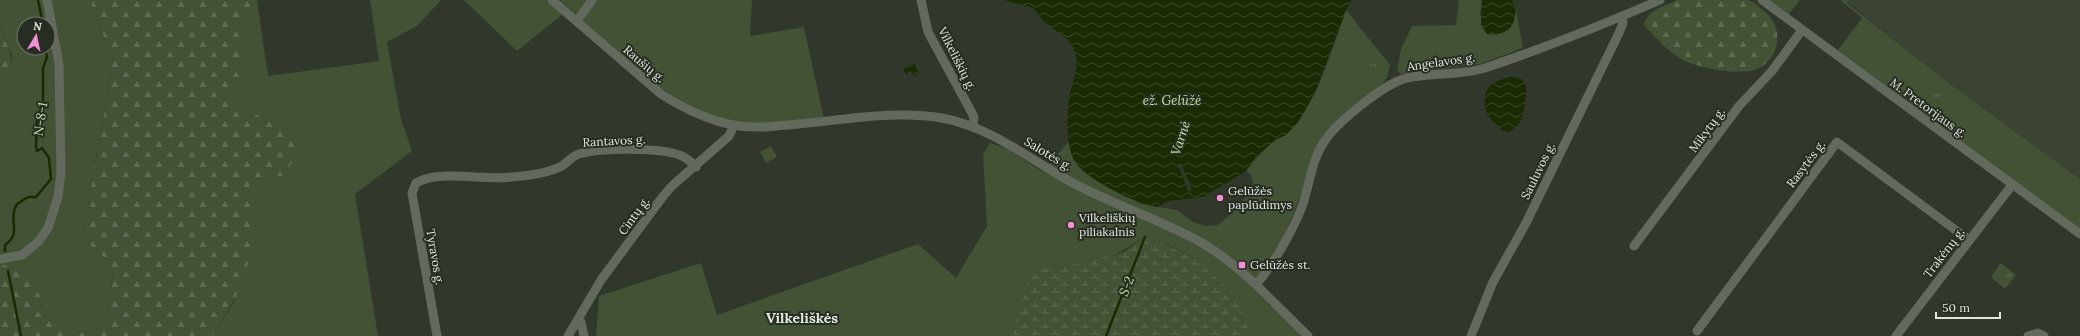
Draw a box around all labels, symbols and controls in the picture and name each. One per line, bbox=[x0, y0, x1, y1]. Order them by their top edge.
north arrow bbox=[16, 16, 56, 56]
text: N bbox=[32, 19, 43, 34]
street label: Vilkeliškių g. bbox=[935, 24, 980, 93]
street label: Raušių g. bbox=[620, 42, 668, 85]
street label: Angelavos g. bbox=[1405, 49, 1476, 74]
street label: M. Pretorijaus g. bbox=[1887, 75, 1969, 140]
water label: ež. Gelūžė bbox=[1143, 92, 1201, 109]
water label: N-8-1 bbox=[30, 101, 51, 137]
street label: Mikytų g. bbox=[1685, 104, 1728, 155]
water label: Varnė bbox=[1167, 119, 1194, 157]
street label: Rantavos g. bbox=[582, 131, 646, 150]
street label: Salotės g. bbox=[1022, 134, 1075, 174]
street label: Rasytės g. bbox=[1783, 137, 1828, 190]
street label: Sauluvos g. bbox=[1517, 140, 1558, 202]
place label: Gelūžės paplūdimys bbox=[1228, 183, 1292, 212]
marker: Gelūžės paplūdimys bbox=[1215, 193, 1225, 203]
street label: Cintų g. bbox=[615, 194, 652, 238]
place label: Vilkeliškių piliakalnis bbox=[1078, 210, 1135, 239]
marker: Vilkeliškių piliakalnis bbox=[1066, 220, 1076, 230]
street label: Trakėnų g. bbox=[1920, 225, 1967, 281]
street label: Tyravos g. bbox=[423, 228, 448, 286]
place label: Gelūžės st. bbox=[1250, 257, 1311, 272]
marker: Gelūžės st. bbox=[1237, 260, 1247, 270]
water label: S-2 bbox=[1115, 274, 1138, 299]
scale bar bbox=[1936, 294, 2000, 320]
text: 50 m bbox=[1942, 300, 1970, 315]
district label: Vilkeliškės bbox=[766, 309, 838, 327]

